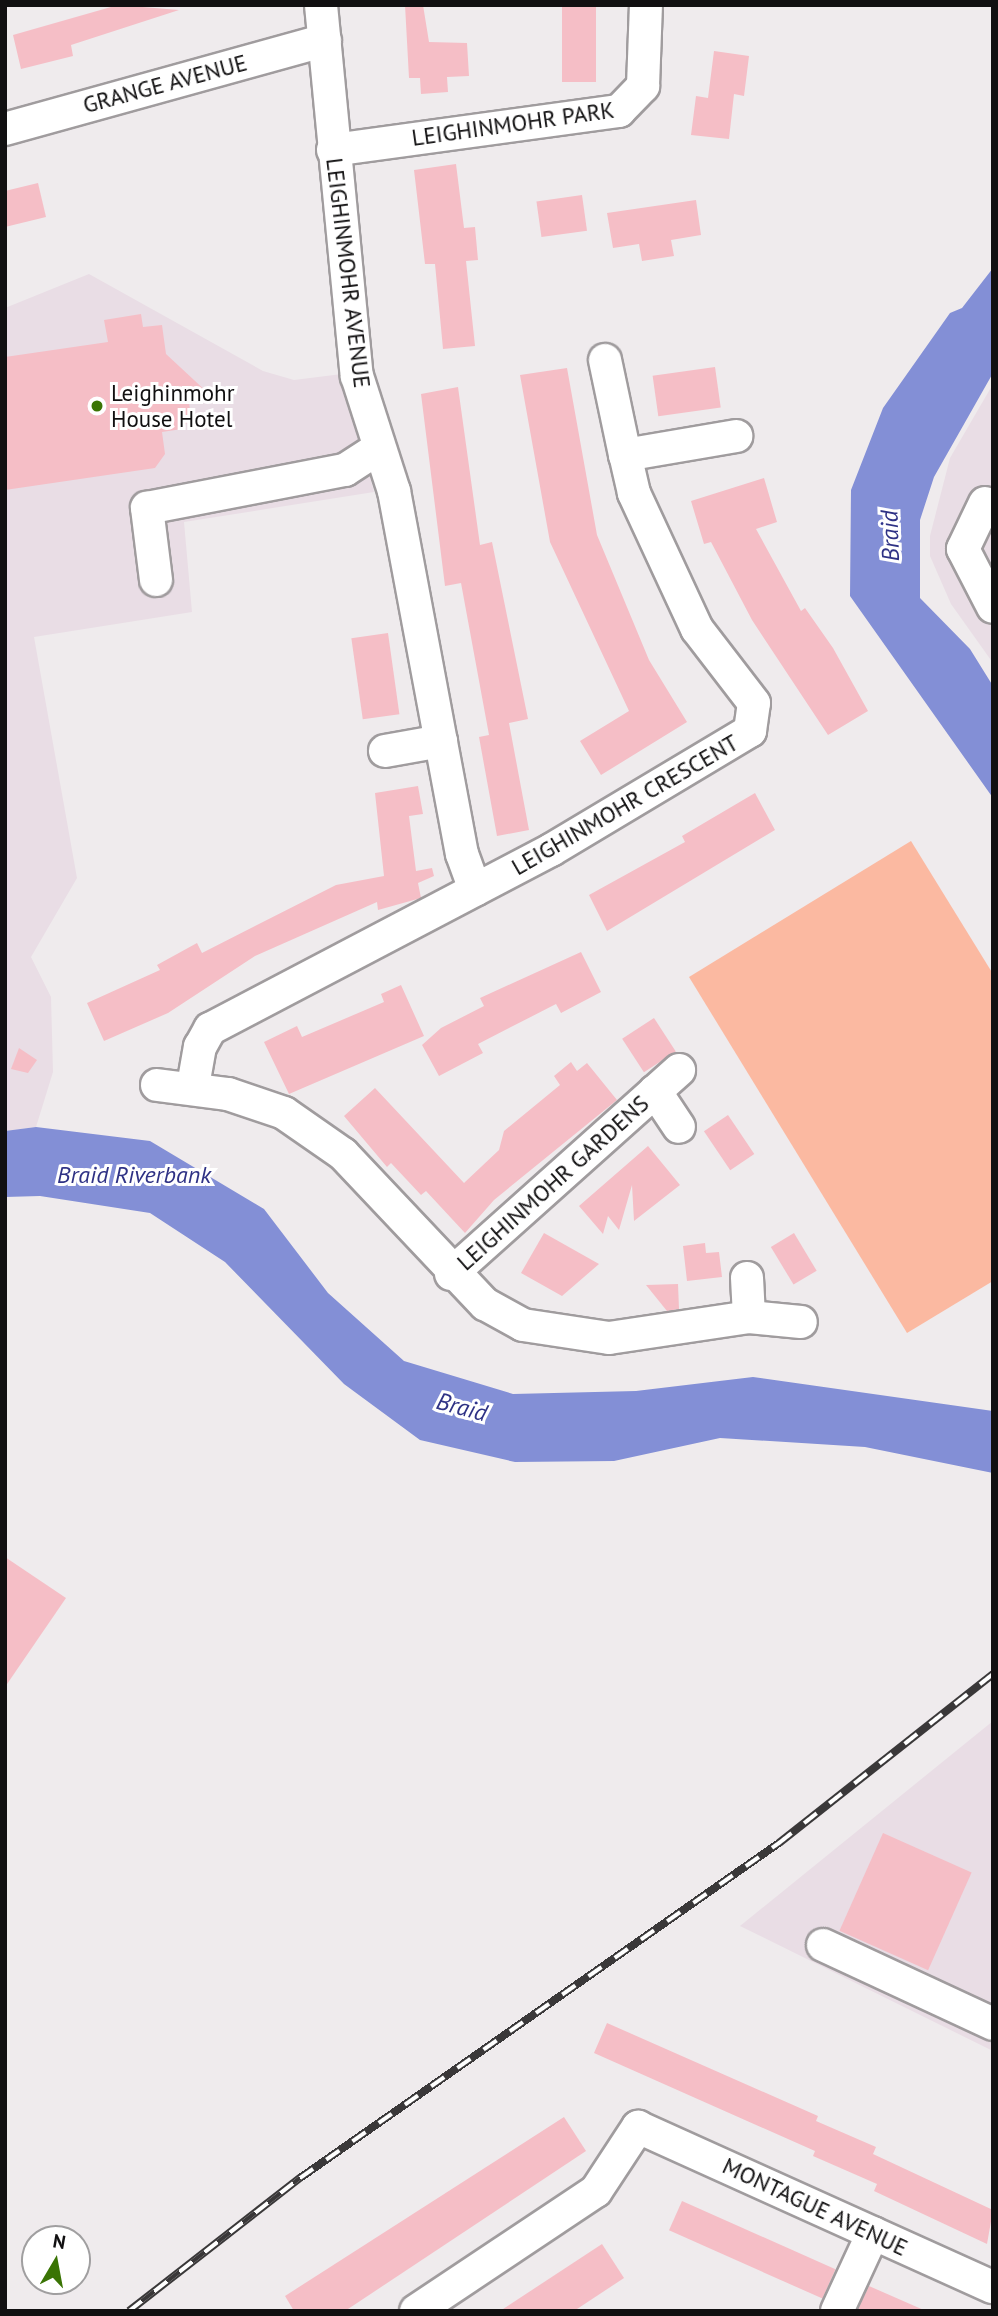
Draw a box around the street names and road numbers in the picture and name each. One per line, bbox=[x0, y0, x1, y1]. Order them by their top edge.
street label: GRANGE AVENUE bbox=[80, 49, 250, 119]
street label: LEIGHINMOHR PARK bbox=[410, 96, 616, 152]
street label: LEIGHINMOHR AVENUE bbox=[320, 156, 376, 390]
street label: LEIGHINMOHR CRESCENT bbox=[507, 729, 743, 881]
street label: LEIGHINMOHR GARDENS bbox=[452, 1090, 654, 1276]
street label: MONTAGUE AVENUE bbox=[718, 2152, 912, 2262]

